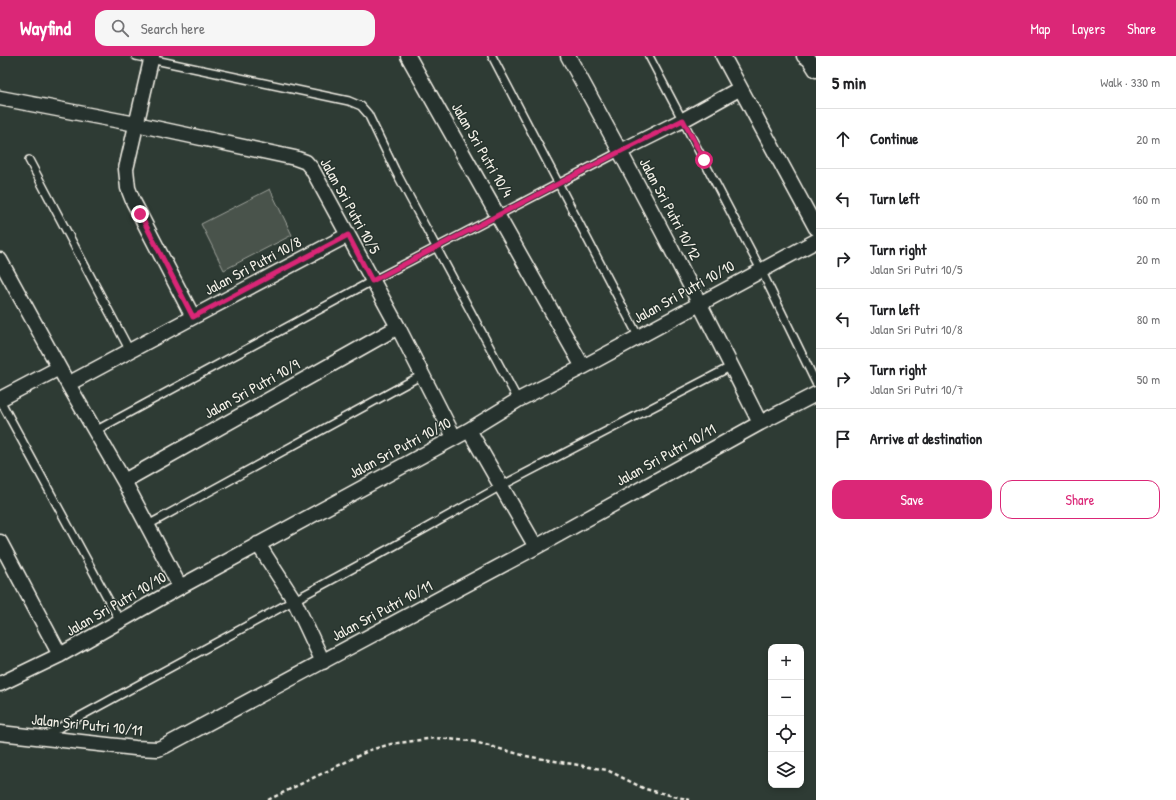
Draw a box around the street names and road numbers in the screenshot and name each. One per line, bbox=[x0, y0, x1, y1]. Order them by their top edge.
street label: Jalan Sri Putri 10/4 bbox=[447, 99, 518, 201]
street label: Jalan Sri Putri 10/5 bbox=[315, 154, 386, 258]
street label: Jalan Sri Putri 10/12 bbox=[635, 154, 706, 264]
street label: Jalan Sri Putri 10/8 bbox=[201, 231, 305, 300]
street label: Jalan Sri Putri 10/10 bbox=[629, 255, 738, 328]
street label: Jalan Sri Putri 10/9 bbox=[200, 353, 304, 423]
street label: Jalan Sri Putri 10/10 bbox=[345, 412, 455, 483]
street label: Jalan Sri Putri 10/11 bbox=[612, 418, 720, 491]
street label: Jalan Sri Putri 10/10 bbox=[62, 566, 170, 641]
street label: Jalan Sri Putri 10/11 bbox=[328, 575, 436, 646]
street label: Jalan Sri Putri 10/11 bbox=[31, 708, 144, 741]

